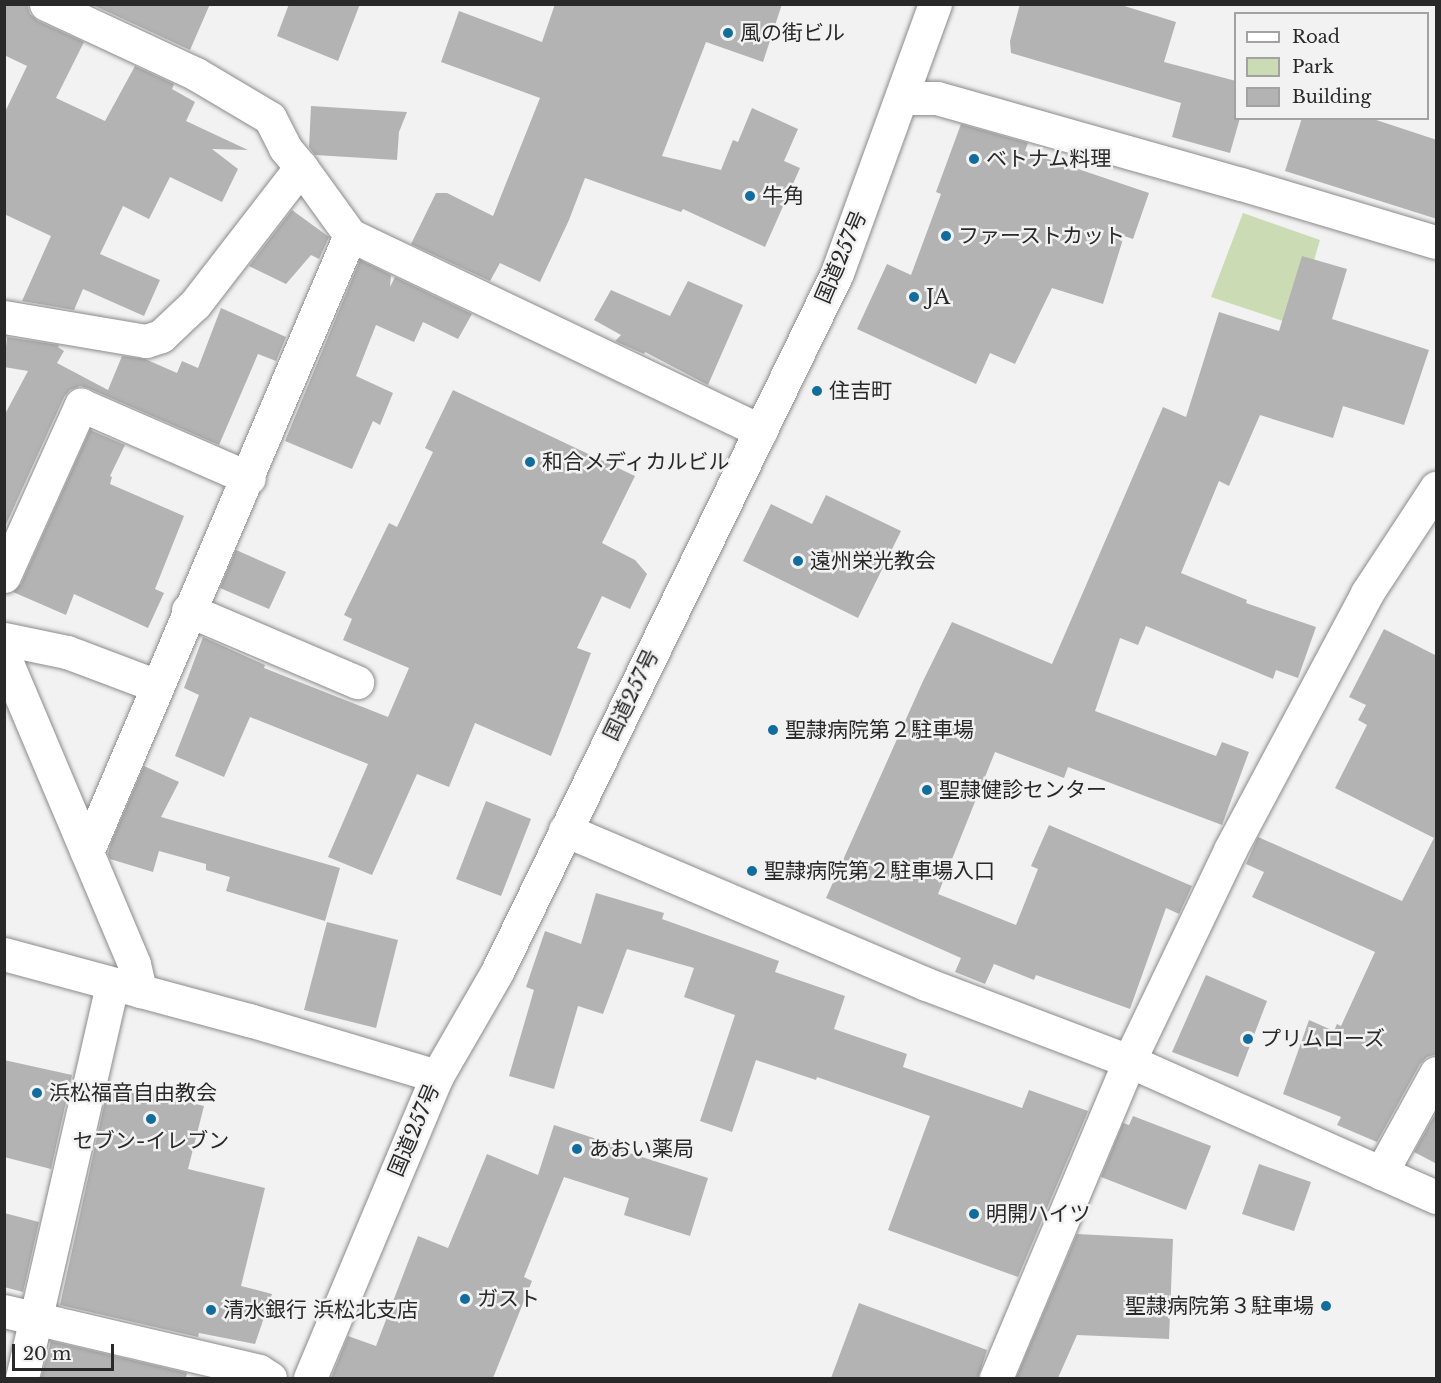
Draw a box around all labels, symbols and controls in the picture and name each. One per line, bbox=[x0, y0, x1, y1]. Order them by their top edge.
legend bbox=[1234, 12, 1429, 120]
place label: 風の街ビル bbox=[740, 20, 845, 46]
marker: 風の街ビル bbox=[721, 26, 735, 40]
text: Road bbox=[1292, 26, 1340, 48]
text: Park bbox=[1292, 56, 1334, 78]
text: Building bbox=[1292, 86, 1371, 108]
place label: ベトナム料理 bbox=[986, 146, 1112, 172]
marker: ベトナム料理 bbox=[967, 152, 981, 166]
place label: 牛角 bbox=[762, 183, 804, 209]
marker: 牛角 bbox=[743, 189, 757, 203]
street label: 国道257号 bbox=[810, 207, 872, 307]
place label: ファーストカット bbox=[958, 223, 1126, 249]
marker: ファーストカット bbox=[939, 229, 953, 243]
place label: JA bbox=[926, 284, 950, 310]
marker: JA bbox=[907, 290, 921, 304]
place label: 住吉町 bbox=[829, 378, 892, 404]
marker: 住吉町 bbox=[810, 384, 824, 398]
place label: 和合メディカルビル bbox=[542, 449, 731, 475]
marker: 和合メディカルビル bbox=[523, 455, 537, 469]
place label: 遠州栄光教会 bbox=[810, 548, 936, 574]
marker: 遠州栄光教会 bbox=[791, 554, 805, 568]
street label: 国道257号 bbox=[598, 645, 664, 745]
place label: 聖隷病院第２駐車場 bbox=[785, 717, 974, 743]
marker: 聖隷病院第２駐車場 bbox=[766, 723, 780, 737]
place label: 聖隷健診センター bbox=[939, 777, 1107, 803]
marker: 聖隷健診センター bbox=[920, 783, 934, 797]
place label: 聖隷病院第２駐車場入口 bbox=[764, 858, 995, 884]
marker: 聖隷病院第２駐車場入口 bbox=[745, 864, 759, 878]
place label: プリムローズ bbox=[1260, 1026, 1386, 1052]
marker: プリムローズ bbox=[1241, 1032, 1255, 1046]
place label: 浜松福音自由教会 bbox=[49, 1080, 217, 1106]
street label: 国道257号 bbox=[383, 1080, 445, 1180]
marker: 浜松福音自由教会 bbox=[30, 1086, 44, 1100]
marker: セブン-イレブン bbox=[144, 1112, 158, 1126]
place label: セブン-イレブン bbox=[73, 1128, 229, 1154]
place label: あおい薬局 bbox=[589, 1136, 694, 1162]
marker: あおい薬局 bbox=[570, 1142, 584, 1156]
place label: 明開ハイツ bbox=[986, 1201, 1091, 1227]
marker: 明開ハイツ bbox=[967, 1207, 981, 1221]
place label: ガスト bbox=[477, 1286, 540, 1312]
marker: ガスト bbox=[458, 1292, 472, 1306]
place label: 聖隷病院第３駐車場 bbox=[1125, 1293, 1314, 1319]
place label: 清水銀行 浜松北支店 bbox=[223, 1297, 418, 1323]
marker: 聖隷病院第３駐車場 bbox=[1319, 1299, 1333, 1313]
marker: 清水銀行 浜松北支店 bbox=[204, 1303, 218, 1317]
scale bar bbox=[15, 1332, 117, 1370]
text: 20 m bbox=[23, 1343, 71, 1365]

